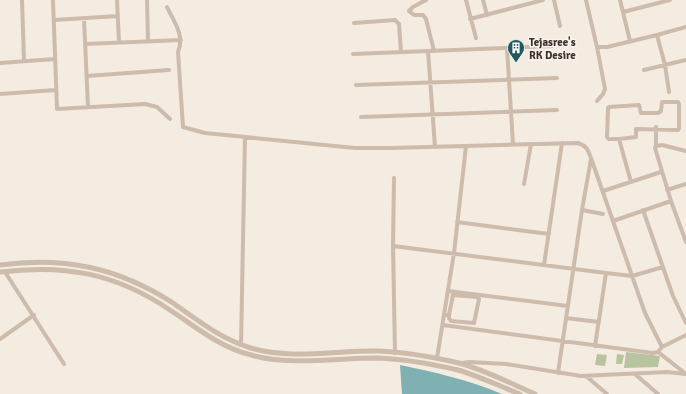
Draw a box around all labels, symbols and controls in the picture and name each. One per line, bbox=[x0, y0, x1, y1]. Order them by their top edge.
place label: Tejasree's RK Desire bbox=[529, 36, 576, 62]
building icon: Tejasree's RK Desire bbox=[506, 38, 526, 63]

